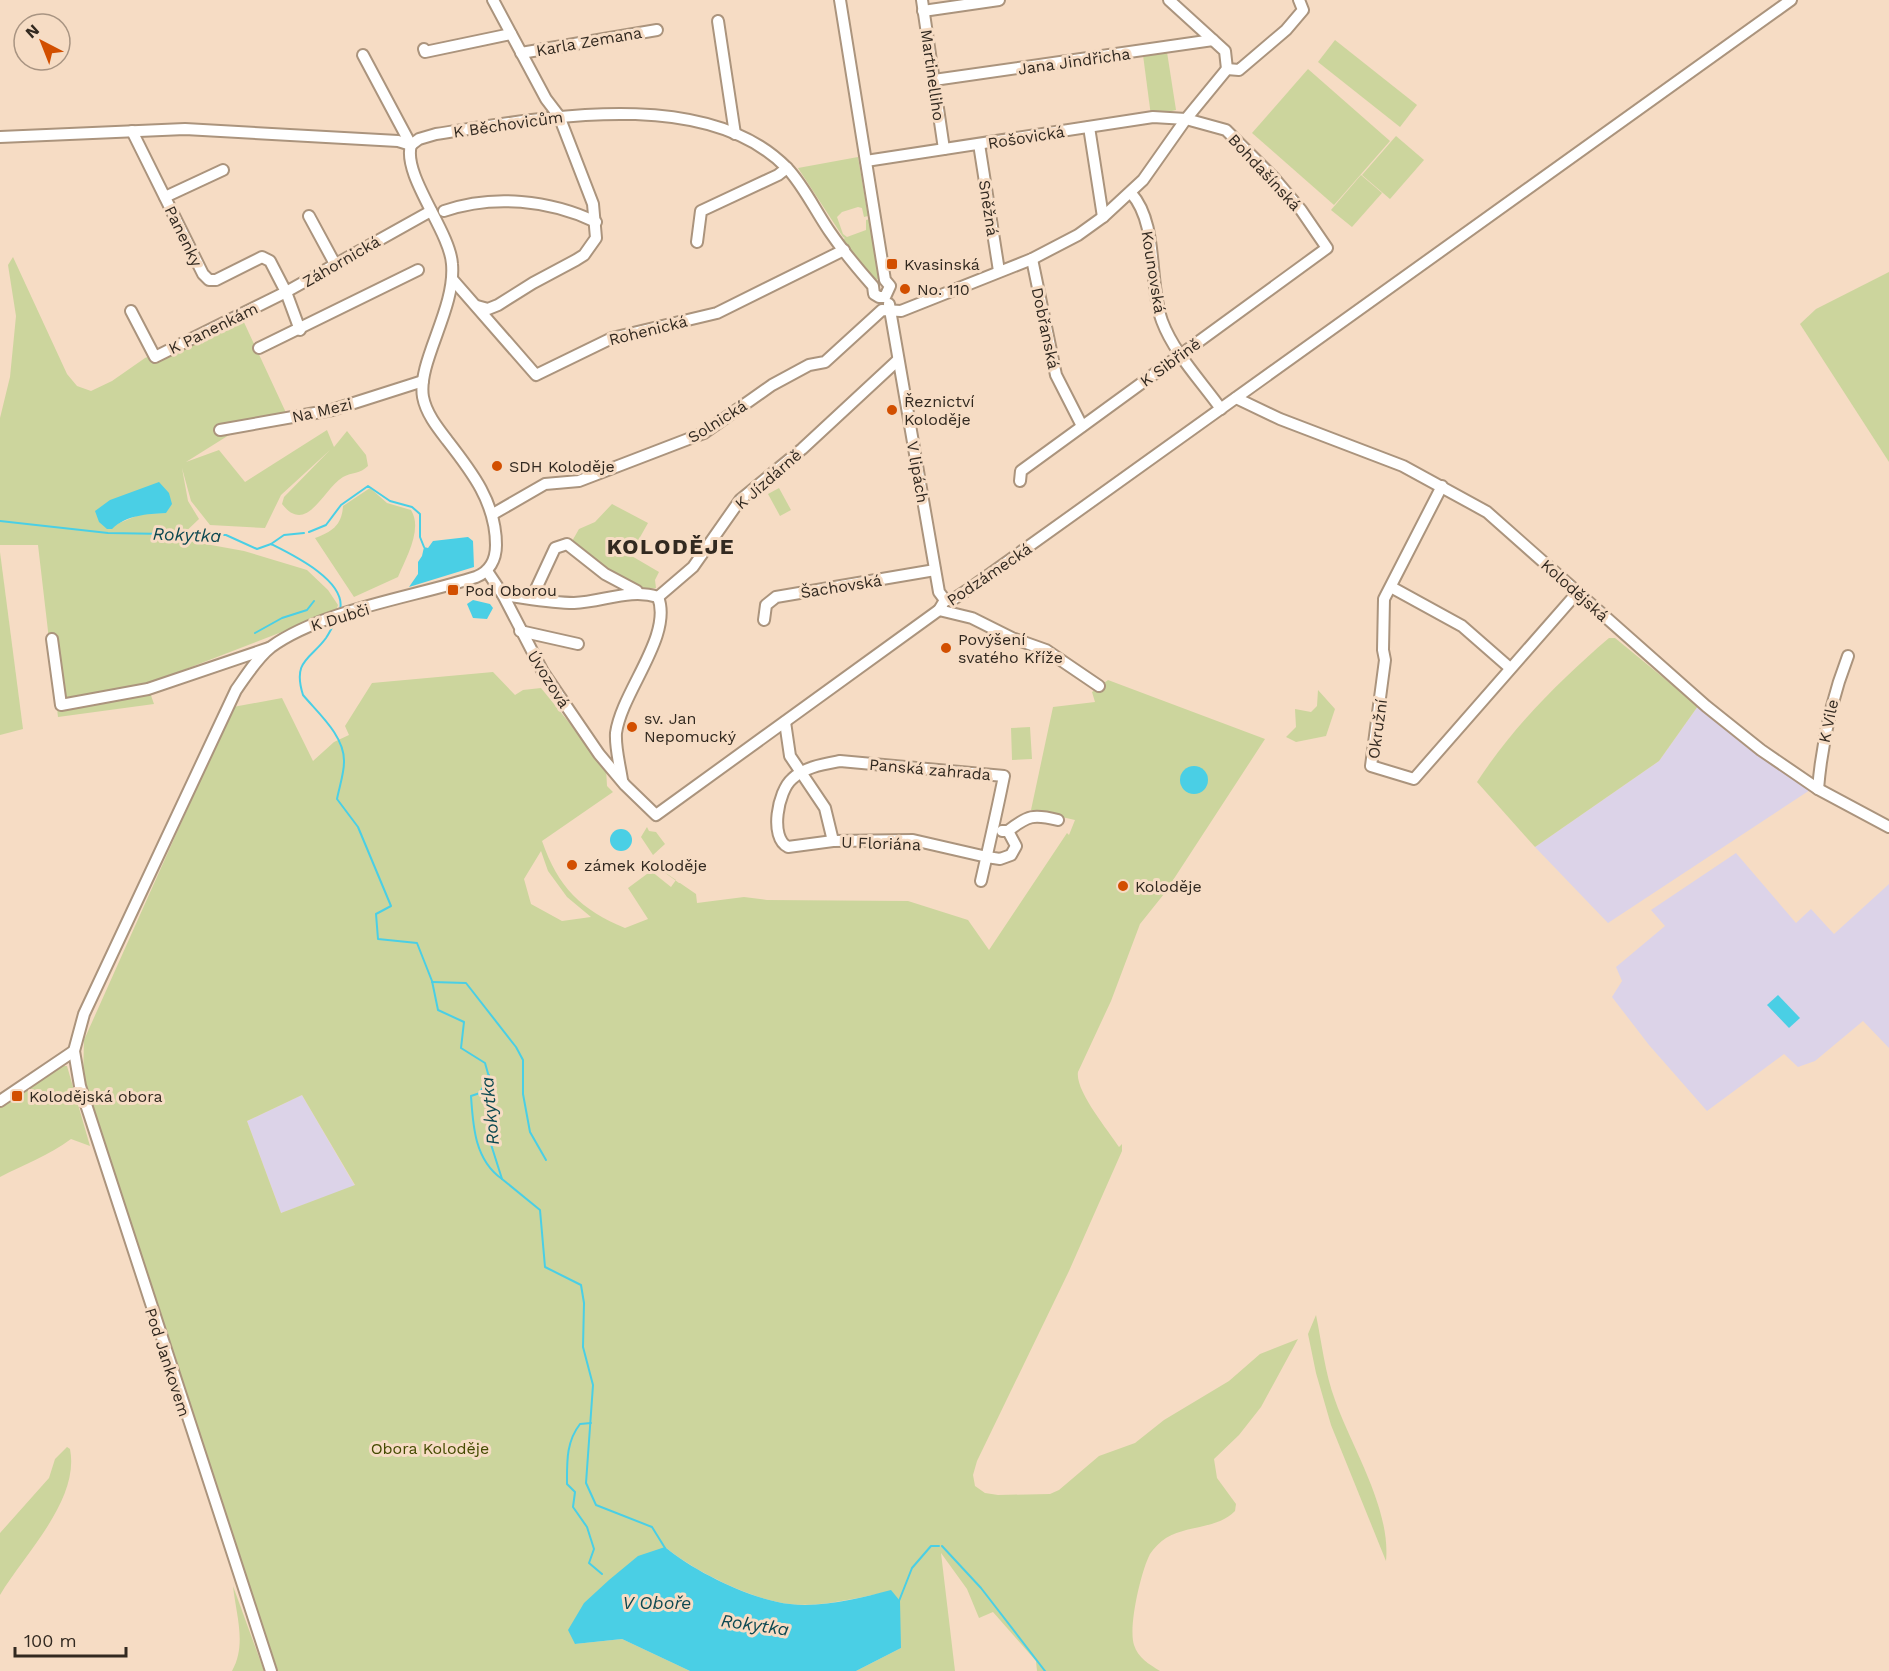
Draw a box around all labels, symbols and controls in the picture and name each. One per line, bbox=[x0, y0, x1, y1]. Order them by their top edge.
north arrow bbox=[12, 12, 72, 72]
text: N bbox=[22, 20, 43, 42]
street label: Karla Zemana bbox=[535, 23, 643, 60]
street label: Martinelliho bbox=[917, 28, 948, 122]
street label: Jana Jindřicha bbox=[1017, 44, 1132, 79]
street label: K Běchovicům bbox=[452, 107, 564, 142]
street label: Rošovická bbox=[986, 122, 1066, 153]
street label: Bohdašínská bbox=[1224, 130, 1305, 215]
street label: Sněžná bbox=[975, 179, 1002, 238]
street label: Panenky bbox=[161, 203, 207, 270]
street label: Kounovská bbox=[1138, 229, 1169, 315]
street label: Záhornická bbox=[299, 232, 383, 291]
place label: Kvasinská bbox=[904, 255, 980, 274]
marker: Kvasinská bbox=[885, 257, 899, 271]
place label: No. 110 bbox=[917, 280, 970, 299]
marker: No. 110 bbox=[898, 282, 912, 296]
street label: Dobřanská bbox=[1028, 286, 1063, 371]
street label: K Panenkám bbox=[166, 299, 261, 358]
street label: Rohenická bbox=[607, 312, 689, 349]
street label: K Sibřině bbox=[1136, 334, 1204, 391]
place label: Řeznictví Koloděje bbox=[904, 392, 975, 429]
street label: Na Mezi bbox=[290, 394, 354, 427]
street label: Solnická bbox=[684, 396, 750, 447]
marker: Řeznictví Koloděje bbox=[885, 403, 899, 417]
street label: V lipách bbox=[903, 440, 932, 504]
street label: K Jízdárně bbox=[731, 445, 805, 513]
place label: SDH Koloděje bbox=[509, 457, 615, 476]
marker: SDH Koloděje bbox=[490, 459, 504, 473]
water label: Rokytka bbox=[152, 523, 222, 546]
district label: KOLODĚJE bbox=[607, 534, 735, 559]
street label: Podzámecká bbox=[943, 539, 1035, 610]
street label: Kolodějská bbox=[1537, 555, 1612, 625]
street label: Šachovská bbox=[799, 571, 883, 602]
place label: Pod Oborou bbox=[465, 581, 557, 600]
marker: Pod Oborou bbox=[446, 583, 460, 597]
street label: K Dubči bbox=[308, 600, 372, 635]
place label: Povýšení svatého Kříže bbox=[958, 630, 1063, 667]
marker: Povýšení svatého Kříže bbox=[939, 641, 953, 655]
street label: Úvozová bbox=[523, 647, 574, 712]
street label: Okružní bbox=[1364, 698, 1391, 760]
street label: K Vile bbox=[1815, 698, 1842, 745]
place label: sv. Jan Nepomucký bbox=[644, 709, 737, 746]
marker: sv. Jan Nepomucký bbox=[625, 720, 639, 734]
street label: Panská zahrada bbox=[868, 755, 992, 784]
street label: U Floriána bbox=[841, 833, 921, 854]
place label: zámek Koloděje bbox=[584, 856, 707, 875]
marker: zámek Koloděje bbox=[565, 858, 579, 872]
place label: Koloděje bbox=[1135, 877, 1202, 896]
marker: Koloděje bbox=[1116, 879, 1130, 893]
water label: Rokytka bbox=[476, 1076, 503, 1146]
place label: Kolodějská obora bbox=[29, 1087, 163, 1106]
marker: Kolodějská obora bbox=[10, 1089, 24, 1103]
street label: Pod Jankovem bbox=[141, 1305, 194, 1419]
park label: Obora Koloděje bbox=[371, 1439, 489, 1458]
water label: V Oboře bbox=[623, 1592, 691, 1613]
water label: Rokytka bbox=[720, 1609, 790, 1640]
scale bar bbox=[15, 1620, 126, 1658]
text: 100 m bbox=[24, 1630, 77, 1651]

